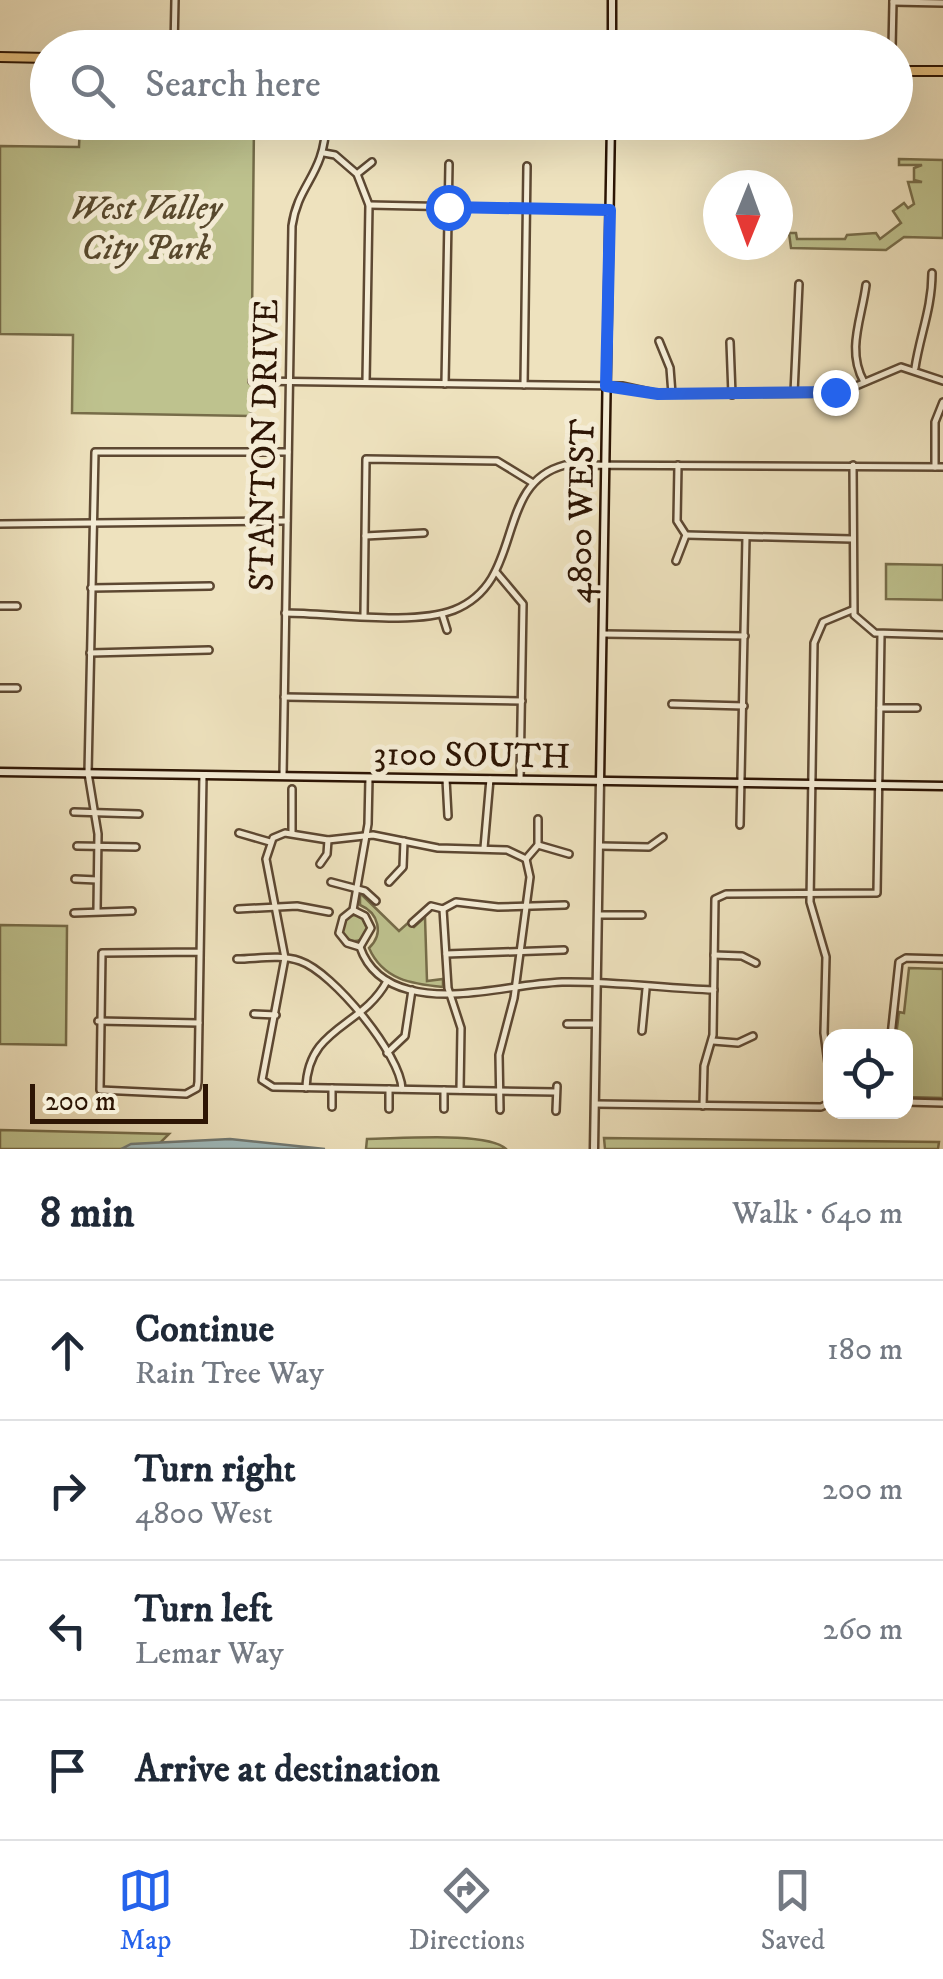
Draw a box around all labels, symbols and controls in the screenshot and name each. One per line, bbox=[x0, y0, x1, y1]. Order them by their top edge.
search box bbox=[30, 30, 913, 140]
icon: search bbox=[65, 58, 120, 113]
text: Search here bbox=[145, 61, 321, 109]
north arrow bbox=[703, 170, 793, 260]
route start bbox=[426, 185, 472, 231]
park label: West Valley City Park bbox=[70, 187, 224, 271]
street label: STANTON DRIVE bbox=[240, 298, 290, 592]
route end bbox=[813, 370, 859, 416]
street label: 4800 WEST bbox=[558, 418, 606, 604]
street label: 3100 SOUTH bbox=[373, 732, 571, 780]
map controls bbox=[823, 1029, 913, 1119]
button: locate bbox=[823, 1029, 913, 1119]
scale bar bbox=[30, 1079, 208, 1124]
text: 200 m bbox=[45, 1084, 116, 1119]
text: 8 min bbox=[40, 1188, 134, 1240]
text: Walk · 640 m bbox=[732, 1194, 903, 1234]
text: Continue bbox=[135, 1306, 274, 1354]
icon: ahead bbox=[40, 1323, 95, 1378]
text: 180 m bbox=[827, 1330, 903, 1370]
text: Rain Tree Way bbox=[135, 1354, 324, 1394]
text: Turn right bbox=[135, 1446, 296, 1494]
icon: right bbox=[40, 1463, 95, 1518]
text: 200 m bbox=[822, 1470, 903, 1510]
text: 4800 West bbox=[135, 1494, 273, 1534]
text: Turn left bbox=[135, 1586, 273, 1634]
icon: left bbox=[40, 1603, 95, 1658]
text: 260 m bbox=[823, 1610, 903, 1650]
text: Lemar Way bbox=[135, 1634, 284, 1674]
icon: arrive bbox=[40, 1743, 95, 1798]
text: Arrive at destination bbox=[135, 1746, 440, 1794]
tab: Map bbox=[118, 1863, 173, 1958]
tab: Directions bbox=[409, 1863, 525, 1958]
tab: Saved bbox=[761, 1863, 825, 1958]

